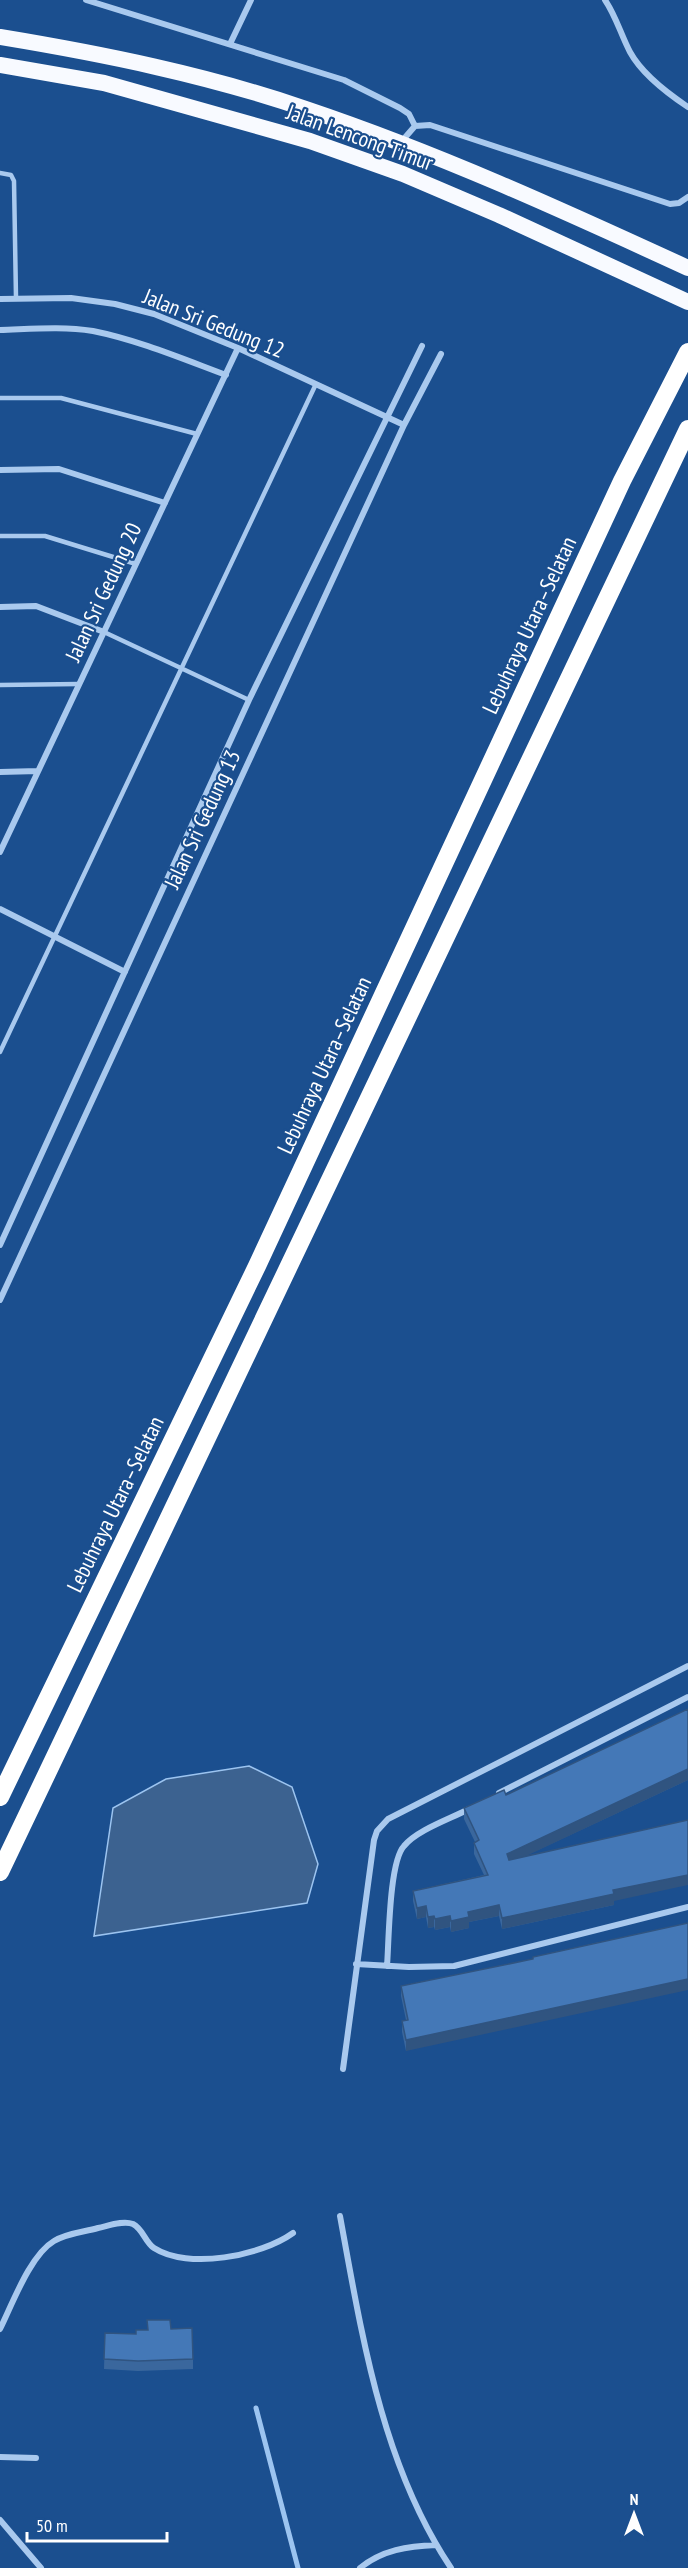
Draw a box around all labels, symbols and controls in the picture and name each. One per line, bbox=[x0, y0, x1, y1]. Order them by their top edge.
street label: Jalan Lencong Timur bbox=[282, 97, 437, 176]
street label: Jalan Sri Gedung 12 bbox=[138, 282, 289, 364]
street label: Jalan Sri Gedung 20 bbox=[58, 518, 147, 667]
street label: Lebuhraya Utara–Selatan bbox=[476, 532, 582, 718]
street label: Jalan Sri Gedung 13 bbox=[157, 745, 246, 894]
street label: Lebuhraya Utara–Selatan bbox=[271, 972, 377, 1158]
street label: Lebuhraya Utara–Selatan bbox=[60, 1411, 170, 1597]
north arrow bbox=[604, 2484, 664, 2544]
text: N bbox=[630, 2489, 638, 2509]
scale bar bbox=[27, 2505, 166, 2543]
text: 50 m bbox=[36, 2514, 68, 2537]

